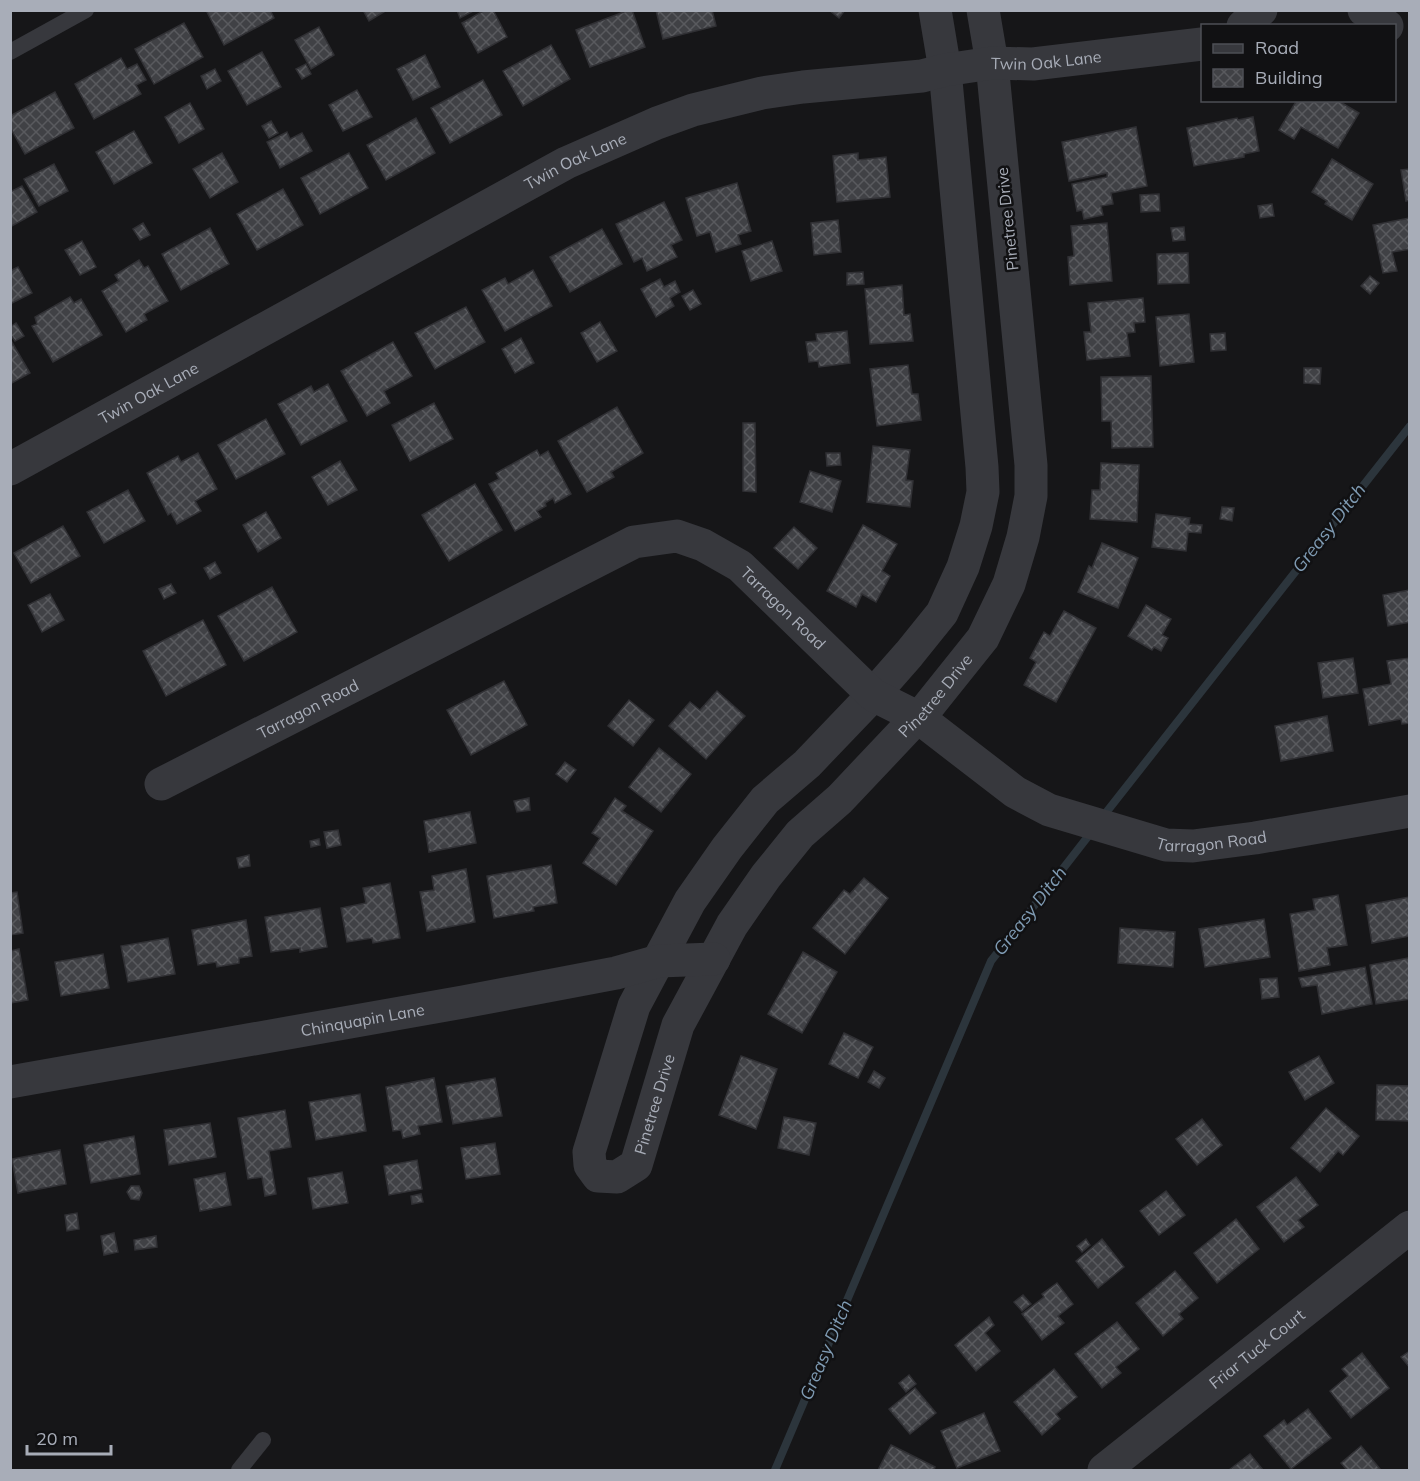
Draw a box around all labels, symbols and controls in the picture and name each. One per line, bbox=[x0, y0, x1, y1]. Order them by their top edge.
legend bbox=[1201, 24, 1396, 102]
text: Road bbox=[1255, 36, 1299, 59]
street label: Twin Oak Lane bbox=[991, 46, 1102, 74]
text: Building bbox=[1255, 66, 1323, 89]
street label: Twin Oak Lane bbox=[521, 128, 629, 194]
street label: Pinetree Drive bbox=[992, 166, 1022, 272]
street label: Twin Oak Lane bbox=[95, 357, 202, 428]
water label: Greasy Ditch bbox=[1287, 479, 1370, 577]
street label: Tarragon Road bbox=[736, 562, 830, 654]
street label: Pinetree Drive bbox=[894, 650, 976, 741]
street label: Tarragon Road bbox=[254, 675, 362, 743]
street label: Tarragon Road bbox=[1154, 826, 1268, 856]
water label: Greasy Ditch bbox=[988, 862, 1071, 960]
street label: Chinquapin Lane bbox=[299, 999, 426, 1040]
street label: Pinetree Drive bbox=[630, 1052, 679, 1157]
water label: Greasy Ditch bbox=[794, 1296, 857, 1403]
street label: Friar Tuck Court bbox=[1205, 1304, 1309, 1393]
scale bar bbox=[27, 1418, 111, 1456]
text: 20 m bbox=[36, 1427, 78, 1450]

